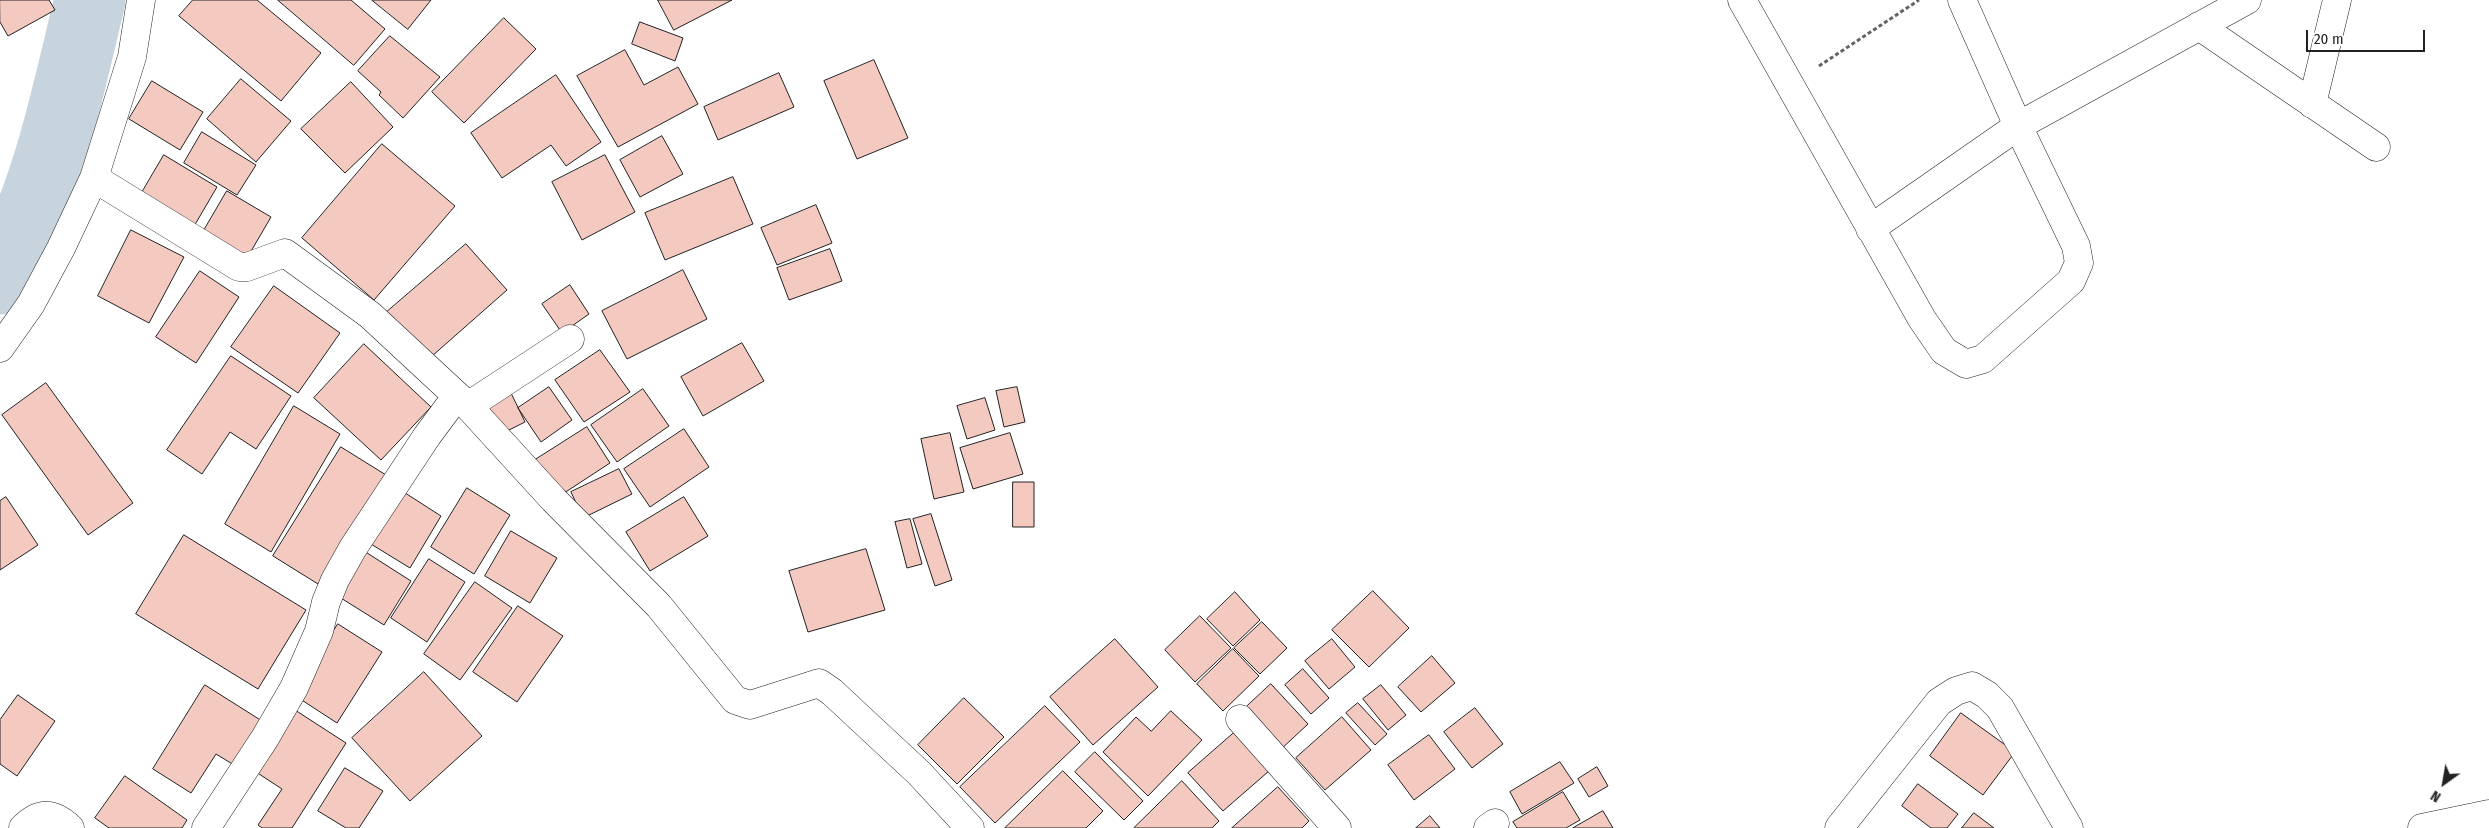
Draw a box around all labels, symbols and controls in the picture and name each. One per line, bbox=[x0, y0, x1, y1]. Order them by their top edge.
scale bar bbox=[2309, 20, 2428, 52]
text: 20 m bbox=[2314, 30, 2344, 48]
north arrow bbox=[2419, 758, 2469, 808]
text: N bbox=[2428, 787, 2444, 806]

